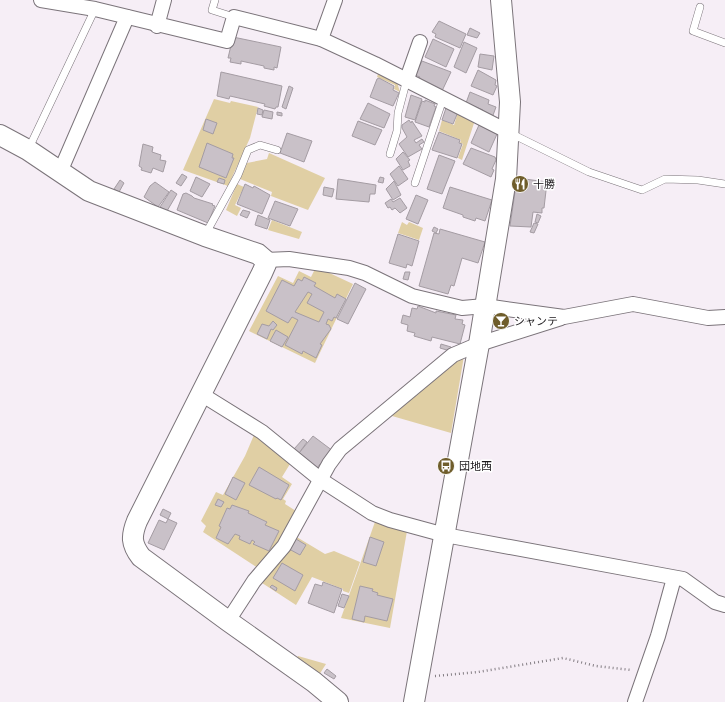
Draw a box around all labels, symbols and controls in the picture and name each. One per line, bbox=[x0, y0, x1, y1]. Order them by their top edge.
restaurant icon: 十勝 bbox=[510, 174, 530, 194]
place label: 十勝 bbox=[533, 178, 555, 190]
bar icon: シャンテ bbox=[491, 311, 511, 331]
place label: シャンテ bbox=[514, 315, 558, 327]
bus stop icon: 団地西 bbox=[436, 456, 456, 476]
place label: 団地西 bbox=[459, 460, 492, 472]

